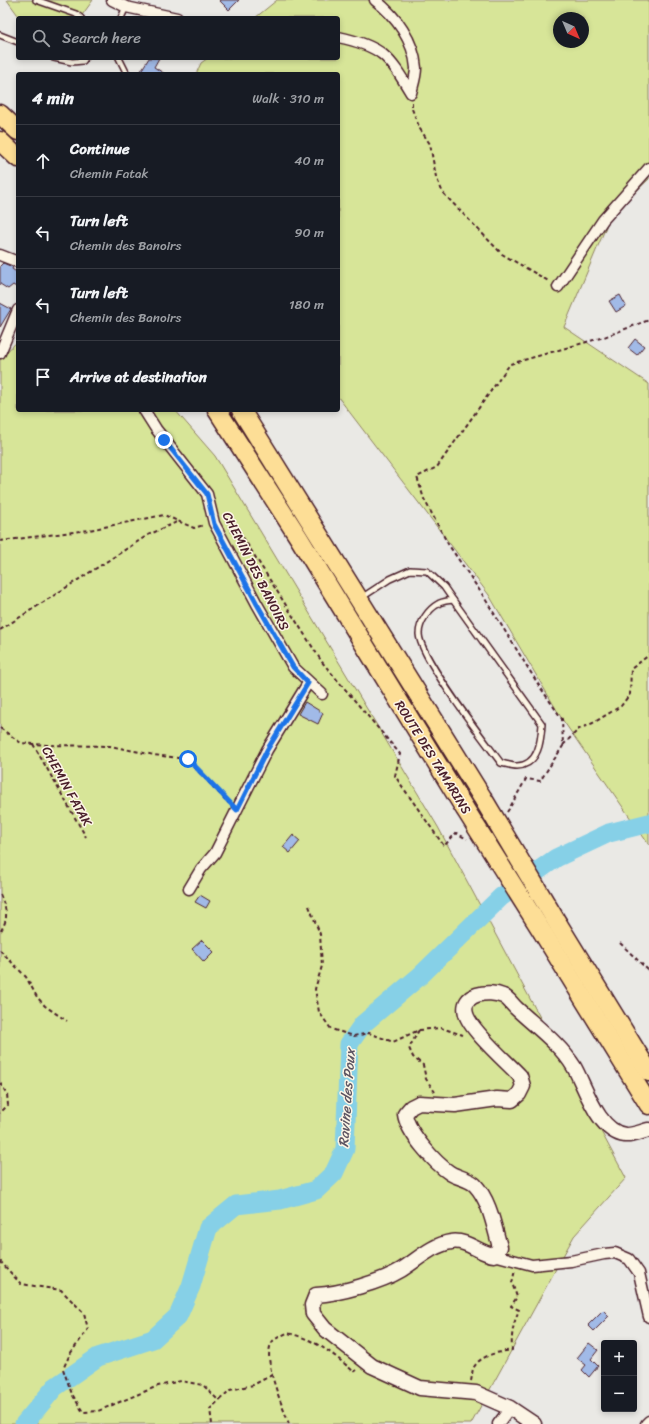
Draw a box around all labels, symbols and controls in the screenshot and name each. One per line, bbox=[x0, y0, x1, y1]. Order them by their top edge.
north arrow bbox=[553, 12, 589, 48]
search box bbox=[16, 16, 340, 60]
text: Search here bbox=[62, 25, 141, 51]
icon: search bbox=[30, 27, 52, 49]
text: 4 min bbox=[32, 83, 74, 113]
text: Walk · 310 m bbox=[252, 87, 324, 110]
text: Continue bbox=[70, 136, 130, 162]
text: 40 m bbox=[294, 149, 324, 172]
icon: ahead bbox=[32, 150, 54, 172]
text: Chemin Fatak bbox=[70, 162, 148, 185]
text: Turn left bbox=[70, 208, 128, 234]
text: 90 m bbox=[294, 221, 324, 244]
icon: left bbox=[32, 222, 54, 244]
text: Chemin des Banoirs bbox=[70, 234, 181, 257]
text: Turn left bbox=[70, 280, 128, 306]
text: 180 m bbox=[289, 293, 324, 316]
icon: left bbox=[32, 294, 54, 316]
text: Chemin des Banoirs bbox=[70, 306, 181, 329]
text: Arrive at destination bbox=[70, 364, 207, 390]
icon: arrive bbox=[32, 366, 54, 388]
route end bbox=[155, 431, 173, 449]
street label: CHEMIN DES BANOIRS bbox=[216, 507, 296, 635]
street label: ROUTE DES TAMARINS bbox=[389, 695, 477, 819]
street label: CHEMIN FATAK bbox=[36, 742, 99, 831]
route start bbox=[179, 750, 197, 768]
water label: Ravine des Poux bbox=[331, 1046, 363, 1148]
map controls bbox=[601, 1340, 637, 1412]
button: + bbox=[601, 1340, 637, 1376]
button: − bbox=[601, 1376, 637, 1412]

